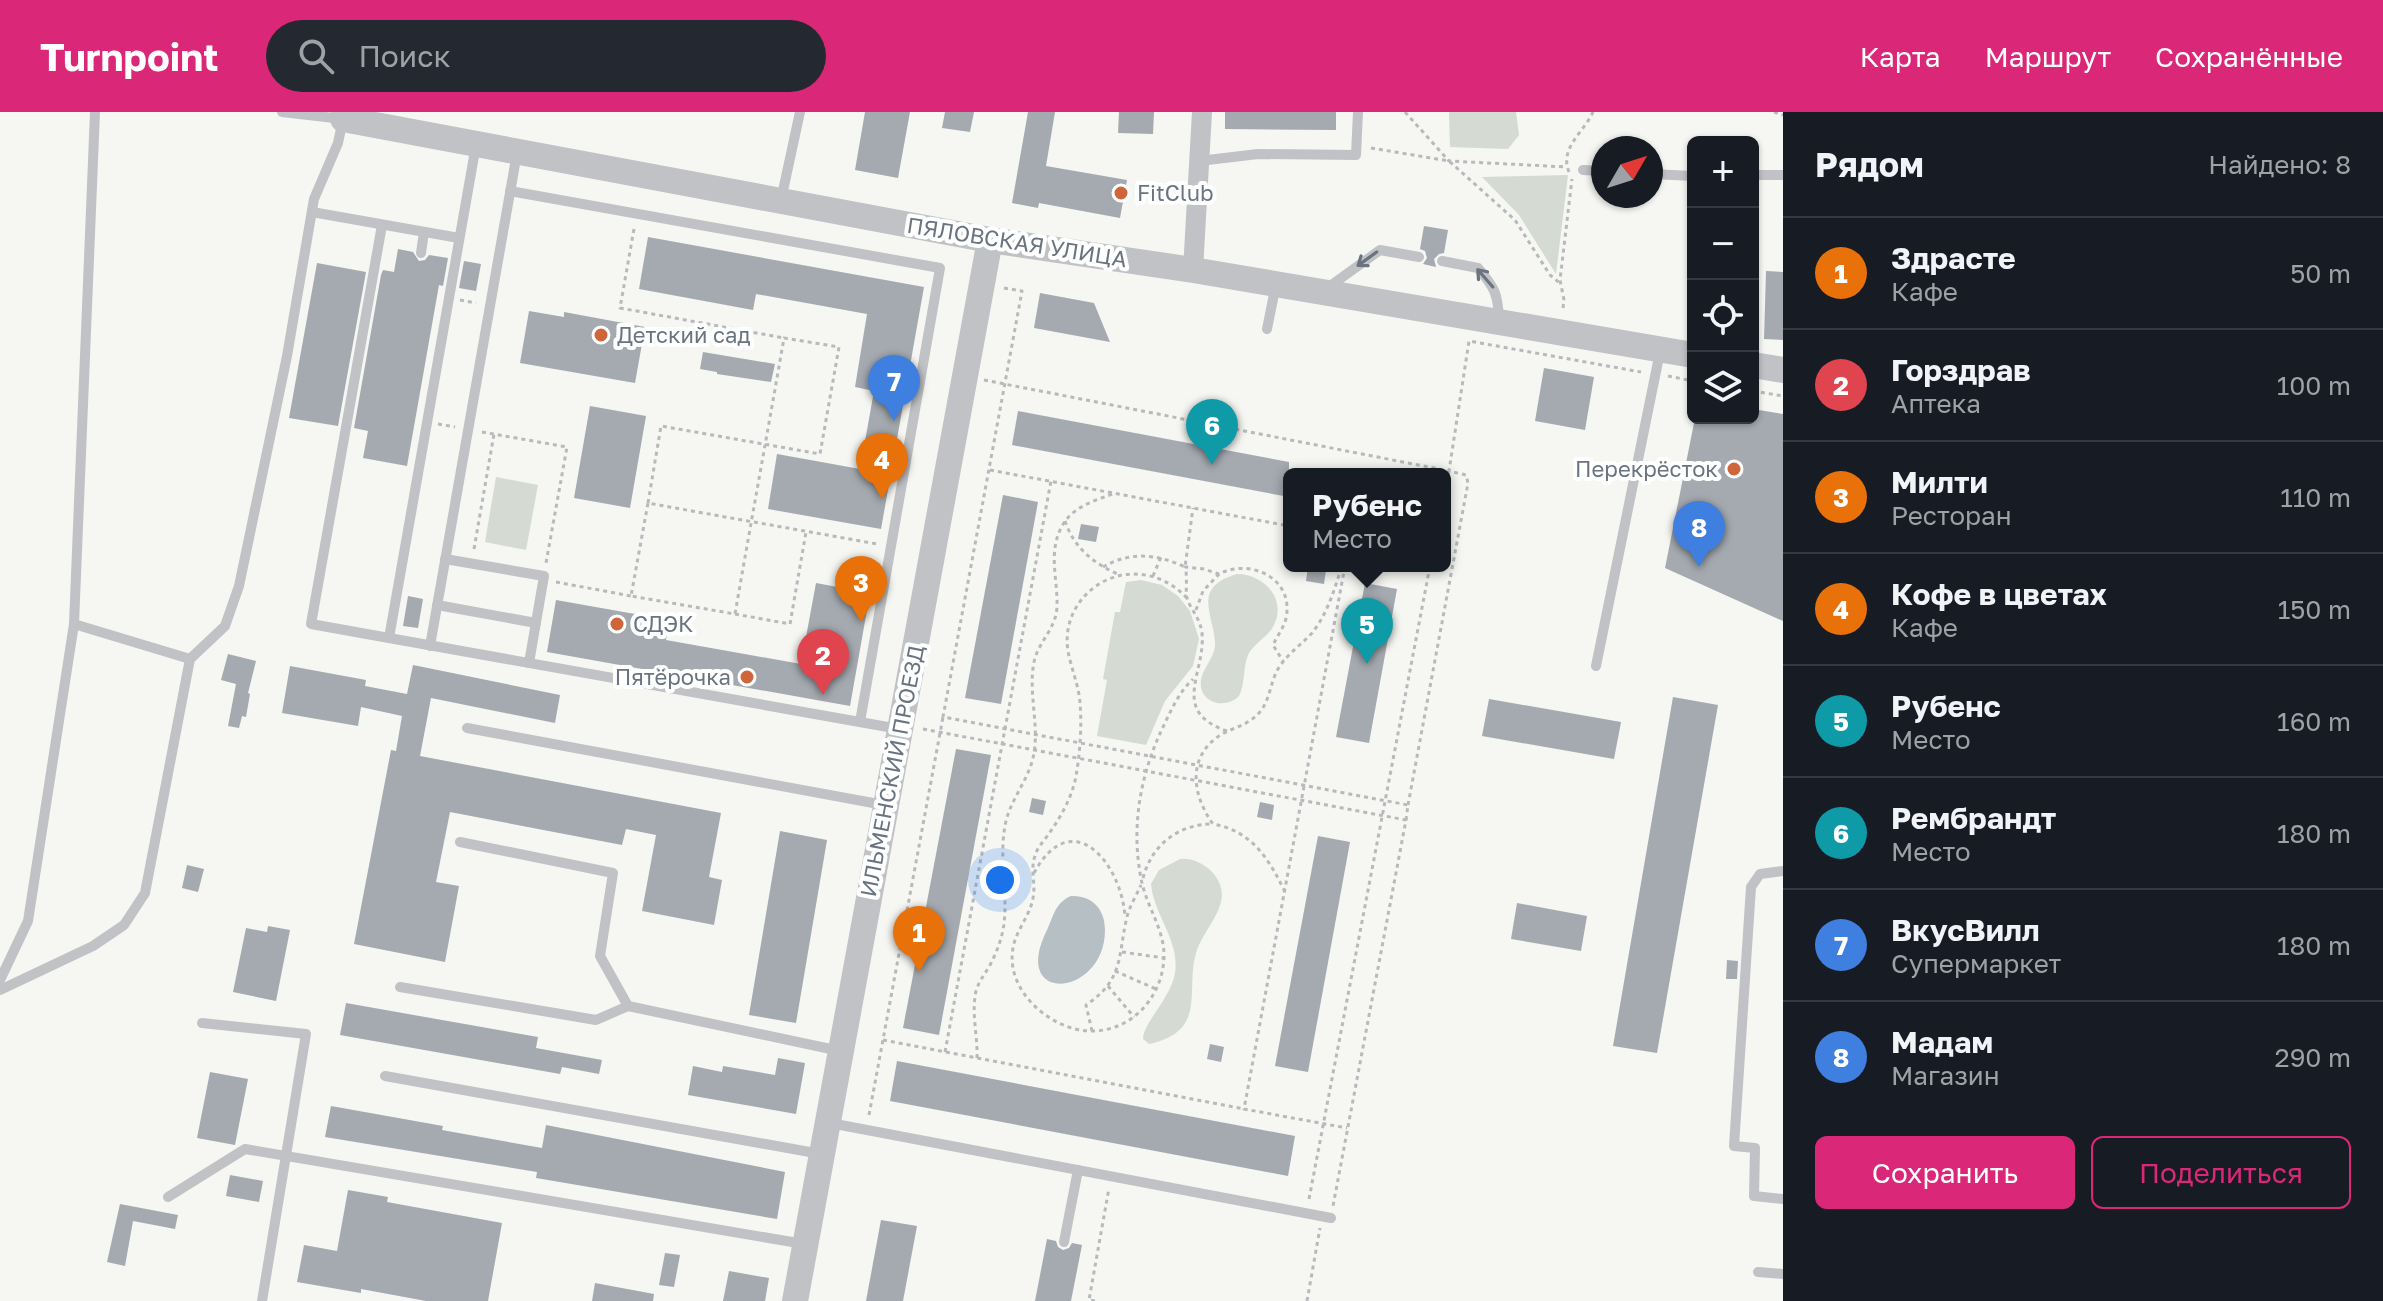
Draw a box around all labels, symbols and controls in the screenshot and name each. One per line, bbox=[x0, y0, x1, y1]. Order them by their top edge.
search box bbox=[266, 20, 826, 92]
text: Turnpoint bbox=[40, 34, 218, 79]
icon: search bbox=[294, 34, 338, 78]
text: Поиск bbox=[358, 38, 451, 74]
text: Карта bbox=[1860, 40, 1941, 73]
text: Маршрут bbox=[1985, 40, 2111, 73]
text: Сохранённые bbox=[2155, 40, 2343, 73]
north arrow bbox=[1591, 136, 1663, 208]
map controls bbox=[1687, 136, 1759, 424]
button: + bbox=[1687, 136, 1759, 208]
text: Рядом bbox=[1815, 144, 1924, 184]
text: Найдено: 8 bbox=[2208, 149, 2351, 180]
place label: FitClub bbox=[1137, 179, 1214, 206]
marker: FitClub bbox=[1112, 184, 1130, 202]
button: − bbox=[1687, 208, 1759, 280]
street label: ПЯЛОВСКАЯ УЛИЦА bbox=[905, 211, 1129, 272]
text: Здрасте bbox=[1891, 240, 2016, 276]
one-way arrow bbox=[1356, 251, 1378, 268]
text: 1 bbox=[1834, 258, 1848, 289]
text: 50 m bbox=[2290, 258, 2351, 289]
one-way arrow bbox=[1476, 268, 1495, 289]
text: Кафе bbox=[1891, 276, 1958, 307]
button: locate bbox=[1687, 280, 1759, 352]
place label: Детский сад bbox=[617, 321, 751, 348]
marker: Детский сад bbox=[592, 326, 610, 344]
button: layers bbox=[1687, 352, 1759, 424]
text: Горздрав bbox=[1891, 352, 2031, 388]
pin: 7 bbox=[868, 355, 920, 421]
text: 2 bbox=[1833, 370, 1849, 401]
text: 100 m bbox=[2277, 370, 2351, 401]
text: Аптека bbox=[1891, 388, 1981, 419]
pin: 6 bbox=[1186, 399, 1238, 465]
pin: 4 bbox=[856, 433, 908, 499]
place label: Перекрёсток bbox=[1575, 455, 1718, 482]
marker: Перекрёсток bbox=[1725, 460, 1743, 478]
text: Милти bbox=[1891, 464, 1988, 500]
popup bbox=[1283, 468, 1451, 572]
text: 3 bbox=[1833, 482, 1849, 513]
text: 110 m bbox=[2280, 482, 2351, 513]
text: Рубенс bbox=[1312, 487, 1422, 523]
text: Ресторан bbox=[1891, 500, 2012, 531]
pin: 8 bbox=[1673, 501, 1725, 567]
text: Место bbox=[1312, 523, 1392, 554]
pin: 3 bbox=[835, 556, 887, 622]
text: Кофе в цветах bbox=[1891, 576, 2107, 612]
text: 4 bbox=[1833, 594, 1849, 625]
text: 150 m bbox=[2278, 594, 2351, 625]
pin: 5 bbox=[1341, 598, 1393, 664]
place label: СДЭК bbox=[633, 610, 694, 637]
text: Кафе bbox=[1891, 612, 1958, 643]
marker: СДЭК bbox=[608, 615, 626, 633]
pin: 2 bbox=[797, 629, 849, 695]
street label: ИЛЬМЕНСКИЙ ПРОЕЗД bbox=[854, 643, 929, 899]
place label: Пятёрочка bbox=[615, 663, 731, 690]
marker: Пятёрочка bbox=[738, 668, 756, 686]
text: Рубенс bbox=[1891, 688, 2001, 724]
text: 5 bbox=[1833, 706, 1849, 737]
text: 160 m bbox=[2277, 706, 2351, 737]
text: Место bbox=[1891, 724, 1971, 755]
text: Рембрандт bbox=[1891, 800, 2056, 836]
text: 6 bbox=[1833, 818, 1849, 849]
text: 180 m bbox=[2277, 818, 2351, 849]
text: Место bbox=[1891, 836, 1971, 867]
your location bbox=[980, 860, 1020, 900]
pin: 1 bbox=[893, 906, 945, 972]
text: ВкусВилл bbox=[1891, 912, 2040, 948]
text: 7 bbox=[1834, 930, 1848, 961]
text: 180 m bbox=[2277, 930, 2351, 961]
text: Супермаркет bbox=[1891, 948, 2061, 979]
text: Мадам bbox=[1891, 1024, 1993, 1060]
text: 8 bbox=[1833, 1042, 1849, 1073]
text: 290 m bbox=[2275, 1042, 2351, 1073]
text: Магазин bbox=[1891, 1060, 2000, 1091]
button: Сохранить bbox=[1815, 1136, 2075, 1209]
button: Поделиться bbox=[2091, 1136, 2351, 1209]

